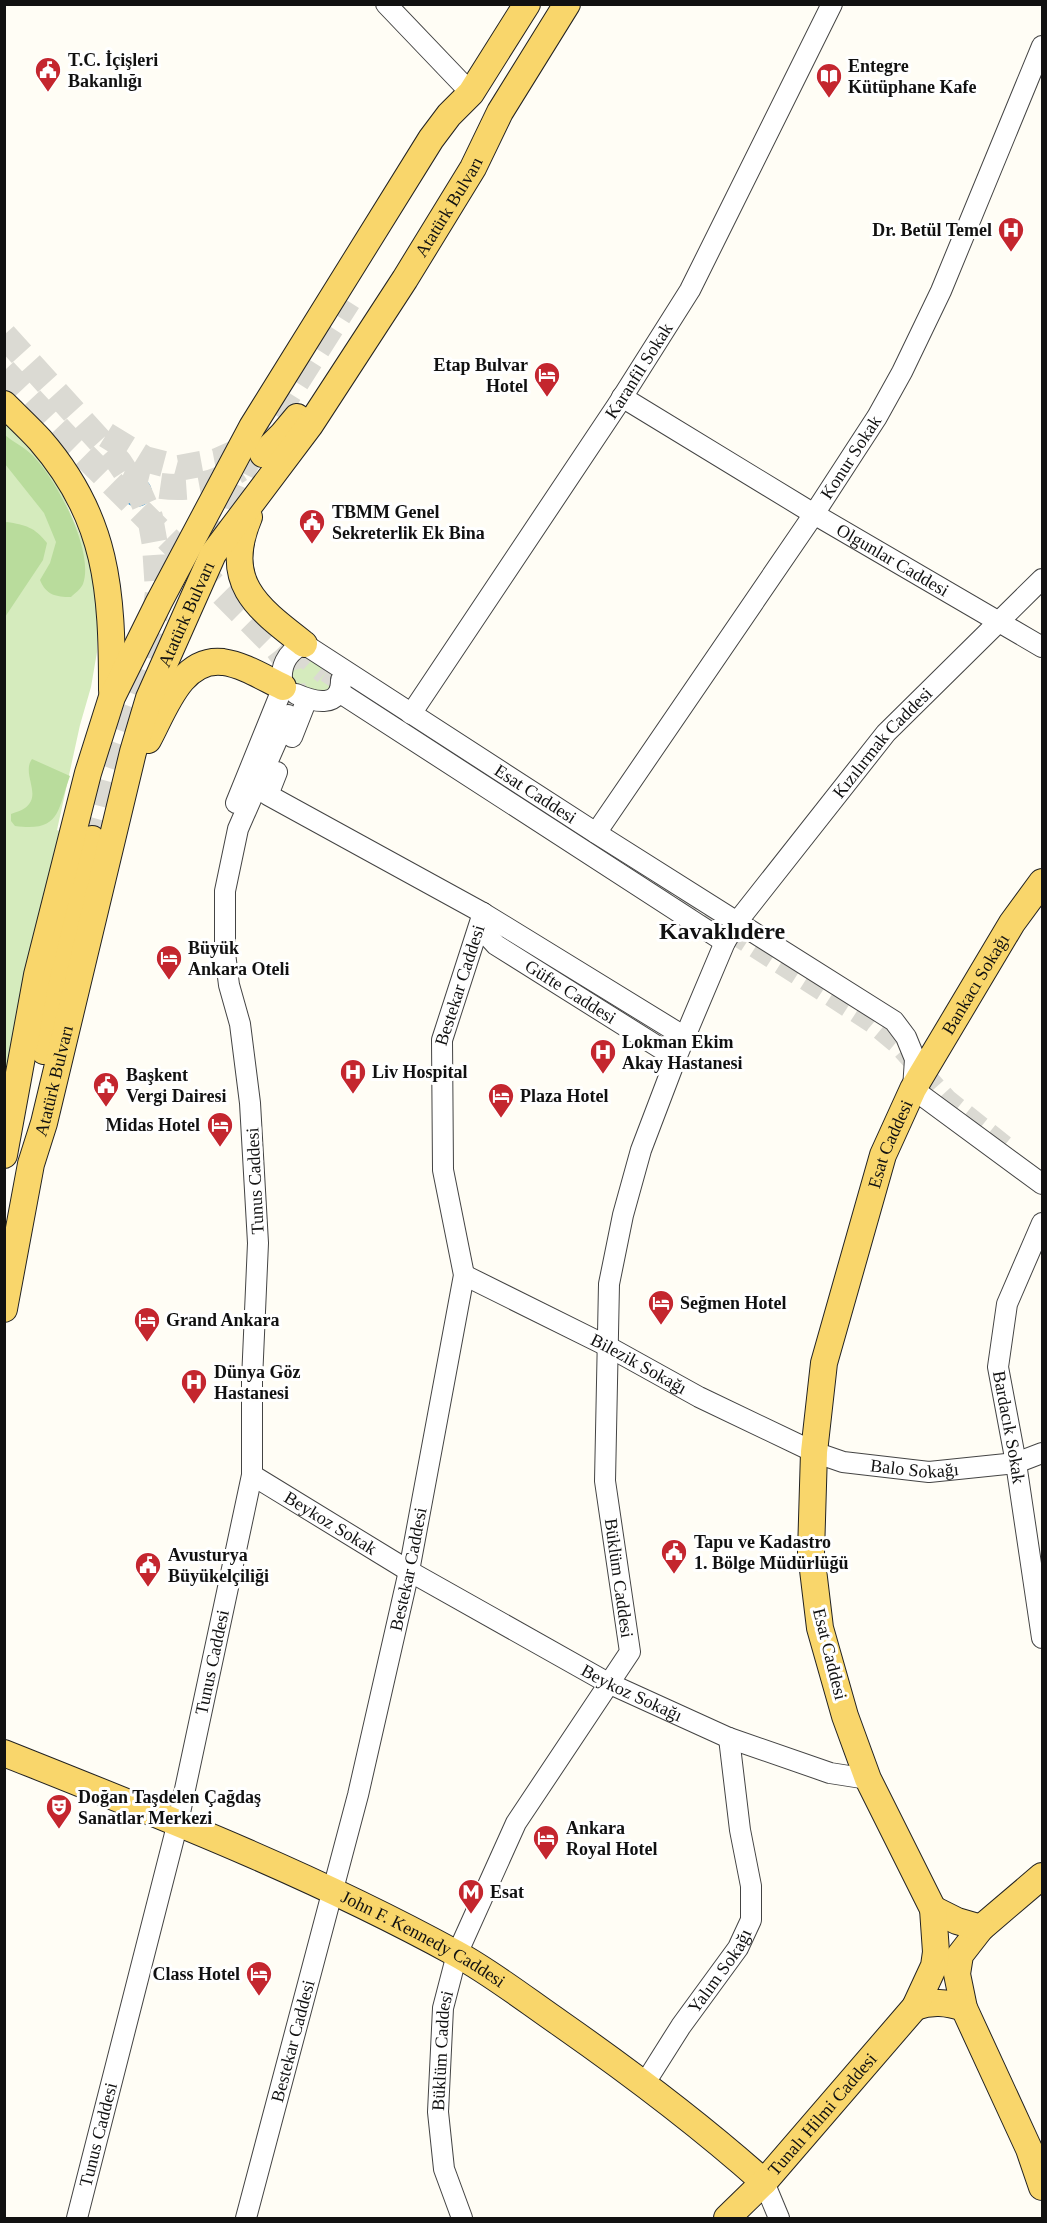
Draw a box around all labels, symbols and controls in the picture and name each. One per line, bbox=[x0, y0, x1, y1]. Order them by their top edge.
place label: T.C. İçişleri Bakanlığı bbox=[68, 50, 158, 91]
public building icon: T.C. İçişleri Bakanlığı bbox=[33, 55, 63, 93]
place label: Entegre Kütüphane Kafe bbox=[848, 56, 977, 97]
library icon: Entegre Kütüphane Kafe bbox=[814, 61, 844, 99]
street label: Atatürk Bulvarı bbox=[411, 154, 487, 261]
hospital icon: Dr. Betül Temel bbox=[996, 215, 1026, 253]
place label: Dr. Betül Temel bbox=[872, 220, 992, 240]
street label: Karanfil Sokak bbox=[601, 319, 677, 422]
place label: Etap Bulvar Hotel bbox=[433, 355, 528, 396]
hotel icon: Etap Bulvar Hotel bbox=[532, 360, 562, 398]
street label: Konur Sokak bbox=[816, 412, 885, 503]
place label: TBMM Genel Sekreterlik Ek Bina bbox=[332, 502, 485, 543]
public building icon: TBMM Genel Sekreterlik Ek Bina bbox=[297, 507, 327, 545]
street label: Olgunlar Caddesi bbox=[833, 519, 952, 600]
street label: Atatürk Bulvarı bbox=[154, 558, 218, 670]
street label: Kızılırmak Caddesi bbox=[829, 683, 936, 802]
street label: Esat Caddesi bbox=[491, 760, 580, 828]
district label: Kavaklıdere bbox=[659, 918, 785, 944]
street label: Bestekar Caddesi bbox=[431, 922, 488, 1048]
street label: Bankacı Sokağı bbox=[938, 930, 1013, 1038]
place label: Büyük Ankara Oteli bbox=[188, 938, 290, 979]
hotel icon: Büyük Ankara Oteli bbox=[154, 943, 184, 981]
street label: Güfte Caddesi bbox=[521, 956, 620, 1028]
street label: Atatürk Bulvarı bbox=[30, 1023, 77, 1139]
place label: Lokman Ekim Akay Hastanesi bbox=[622, 1032, 743, 1073]
hospital icon: Lokman Ekim Akay Hastanesi bbox=[588, 1037, 618, 1075]
hospital icon: Liv Hospital bbox=[338, 1057, 368, 1095]
place label: Liv Hospital bbox=[372, 1062, 468, 1082]
place label: Başkent Vergi Dairesi bbox=[126, 1065, 227, 1106]
public building icon: Başkent Vergi Dairesi bbox=[91, 1070, 121, 1108]
hotel icon: Plaza Hotel bbox=[486, 1081, 516, 1119]
place label: Plaza Hotel bbox=[520, 1086, 608, 1106]
street label: Esat Caddesi bbox=[864, 1097, 917, 1191]
hotel icon: Midas Hotel bbox=[205, 1110, 235, 1148]
place label: Midas Hotel bbox=[106, 1115, 200, 1135]
street label: Tunus Caddesi bbox=[242, 1127, 268, 1235]
hotel icon: Seğmen Hotel bbox=[646, 1288, 676, 1326]
place label: Seğmen Hotel bbox=[680, 1293, 786, 1313]
hotel icon: Grand Ankara bbox=[132, 1305, 162, 1343]
place label: Grand Ankara bbox=[166, 1310, 280, 1330]
street label: Bilezik Sokağı bbox=[587, 1330, 690, 1398]
place label: Dünya Göz Hastanesi bbox=[214, 1362, 301, 1403]
hospital icon: Dünya Göz Hastanesi bbox=[179, 1367, 209, 1405]
street label: Bardacık Sokak bbox=[989, 1369, 1029, 1485]
street label: Balo Sokağı bbox=[869, 1455, 960, 1482]
street label: Beykoz Sokak bbox=[281, 1487, 380, 1559]
street label: Bestekar Caddesi bbox=[386, 1506, 431, 1633]
street label: Büklüm Caddesi bbox=[601, 1517, 637, 1639]
place label: Tapu ve Kadastro 1. Bölge Müdürlüğü bbox=[694, 1532, 849, 1573]
public building icon: Tapu ve Kadastro 1. Bölge Müdürlüğü bbox=[659, 1537, 689, 1575]
place label: Avusturya Büyükelçiliği bbox=[168, 1545, 269, 1586]
public building icon: Avusturya Büyükelçiliği bbox=[133, 1550, 163, 1588]
street label: Esat Caddesi bbox=[809, 1606, 851, 1702]
street label: Tunus Caddesi bbox=[191, 1608, 233, 1717]
street label: Beykoz Sokağı bbox=[578, 1660, 685, 1725]
place label: Doğan Taşdelen Çağdaş Sanatlar Merkezi bbox=[78, 1787, 261, 1828]
theatre icon: Doğan Taşdelen Çağdaş Sanatlar Merkezi bbox=[44, 1792, 74, 1830]
place label: Ankara Royal Hotel bbox=[566, 1818, 658, 1859]
hotel icon: Ankara Royal Hotel bbox=[531, 1823, 561, 1861]
metro station icon: Esat bbox=[456, 1877, 486, 1915]
place label: Esat bbox=[490, 1882, 524, 1902]
street label: John F. Kennedy Caddesi bbox=[338, 1887, 509, 1992]
street label: Yalım Sokağı bbox=[684, 1926, 755, 2017]
hotel icon: Class Hotel bbox=[244, 1959, 274, 1997]
place label: Class Hotel bbox=[153, 1964, 240, 1984]
street label: Bestekar Caddesi bbox=[267, 1978, 319, 2104]
street label: Büklüm Caddesi bbox=[428, 1988, 457, 2111]
street label: Tunalı Hilmi Caddesi bbox=[764, 2049, 881, 2180]
street label: Tunus Caddesi bbox=[75, 2080, 121, 2189]

